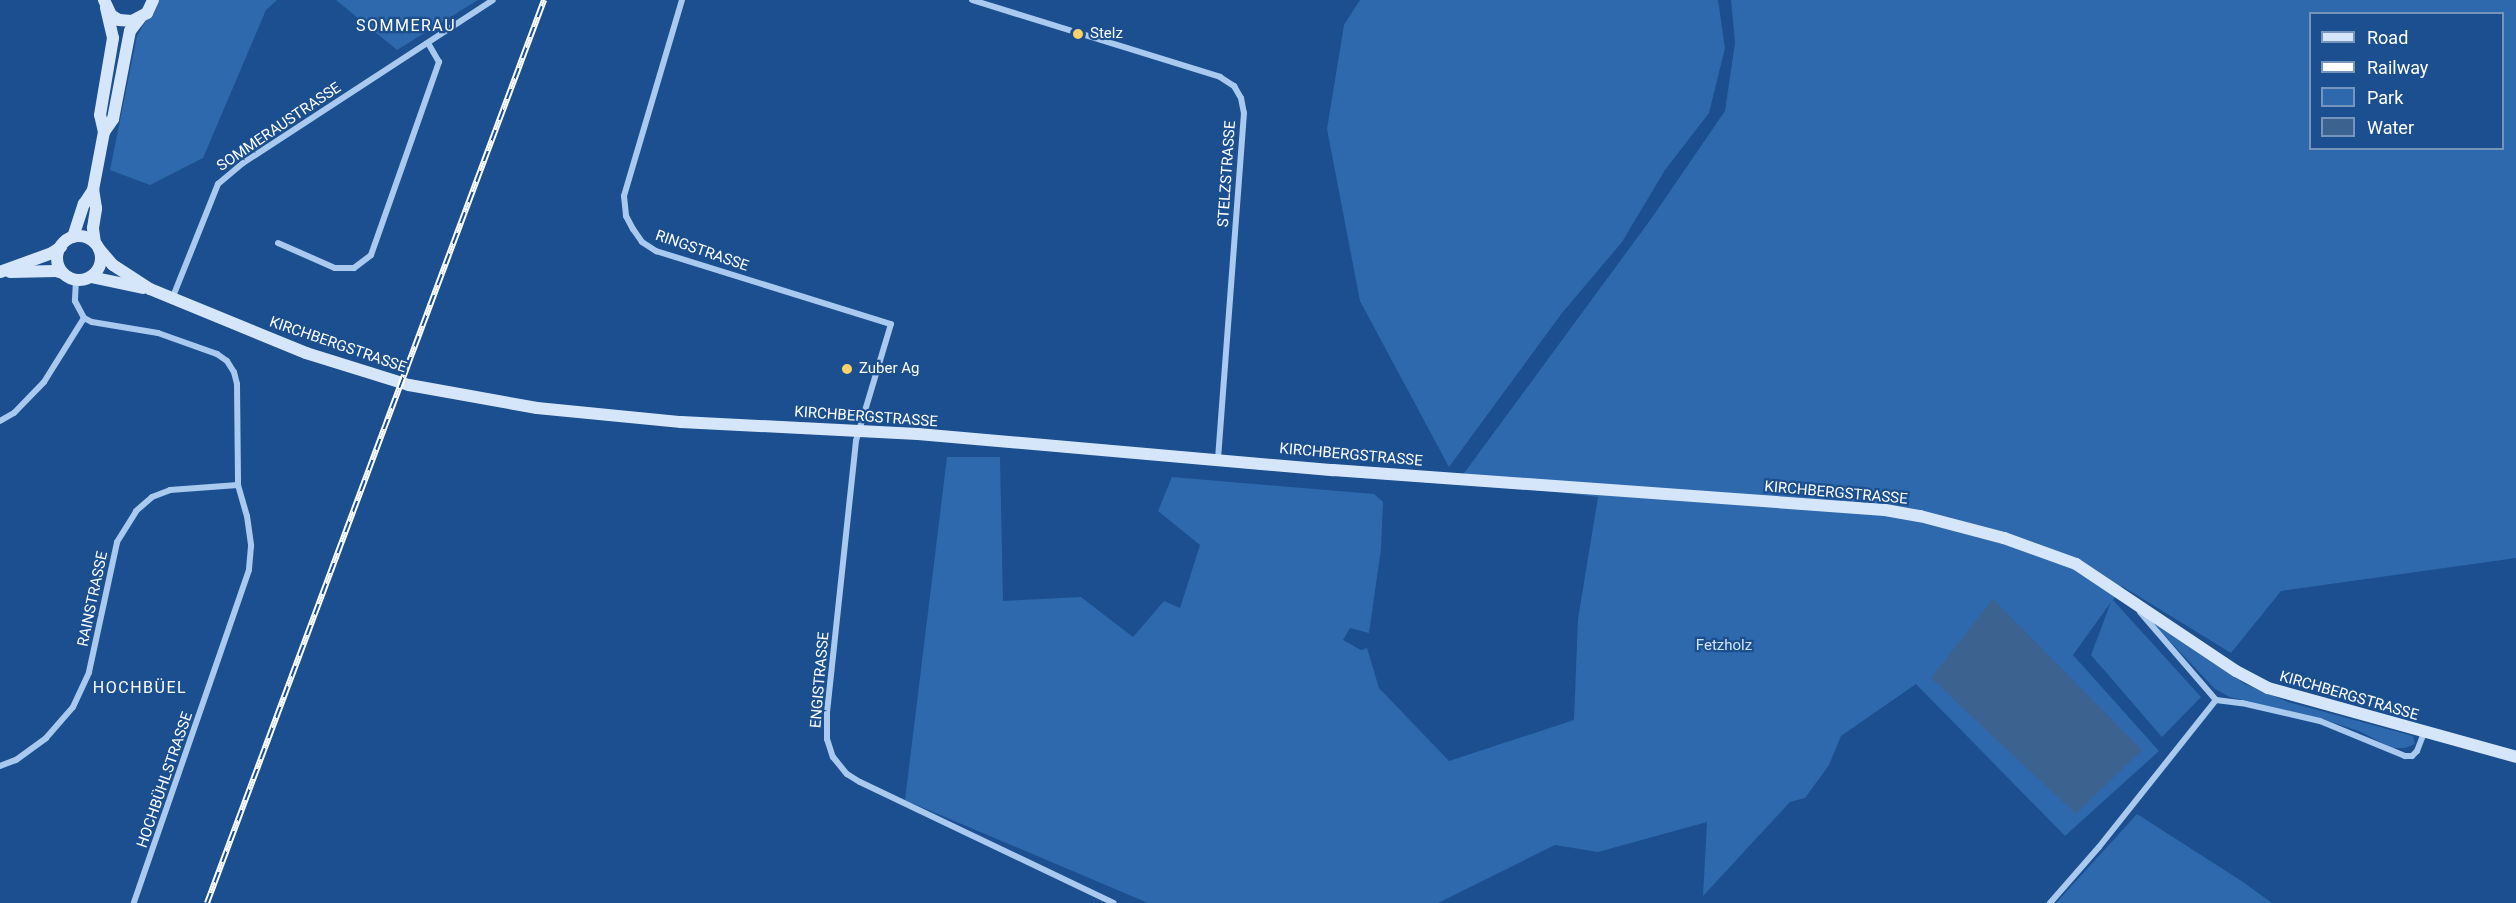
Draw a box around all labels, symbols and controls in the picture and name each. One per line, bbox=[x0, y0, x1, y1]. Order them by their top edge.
legend bbox=[2309, 12, 2504, 150]
district label: SOMMERAU bbox=[356, 16, 456, 36]
place label: Stelz bbox=[1090, 25, 1123, 43]
marker: Stelz bbox=[1071, 27, 1085, 41]
text: Road bbox=[2367, 27, 2408, 48]
text: Railway bbox=[2367, 57, 2428, 78]
street label: SOMMERAUSTRASSE bbox=[214, 79, 344, 175]
text: Park bbox=[2367, 87, 2403, 108]
text: Water bbox=[2367, 117, 2414, 138]
street label: STELZSTRASSE bbox=[1214, 120, 1240, 228]
street label: RINGSTRASSE bbox=[653, 227, 751, 275]
street label: KIRCHBERGSTRASSE bbox=[267, 313, 409, 377]
place label: Zuber Ag bbox=[859, 360, 920, 378]
marker: Zuber Ag bbox=[840, 362, 854, 376]
street label: KIRCHBERGSTRASSE bbox=[794, 403, 938, 431]
street label: KIRCHBERGSTRASSE bbox=[1279, 440, 1423, 470]
street label: KIRCHBERGSTRASSE bbox=[1764, 478, 1908, 508]
street label: RAINSTRASSE bbox=[74, 550, 112, 648]
street label: ENGISTRASSE bbox=[807, 631, 833, 729]
park label: Fetzholz bbox=[1696, 637, 1752, 655]
street label: KIRCHBERGSTRASSE bbox=[2277, 668, 2421, 724]
district label: HOCHBÜEL bbox=[93, 678, 187, 698]
street label: HOCHBÜHLSTRASSE bbox=[133, 710, 197, 850]

